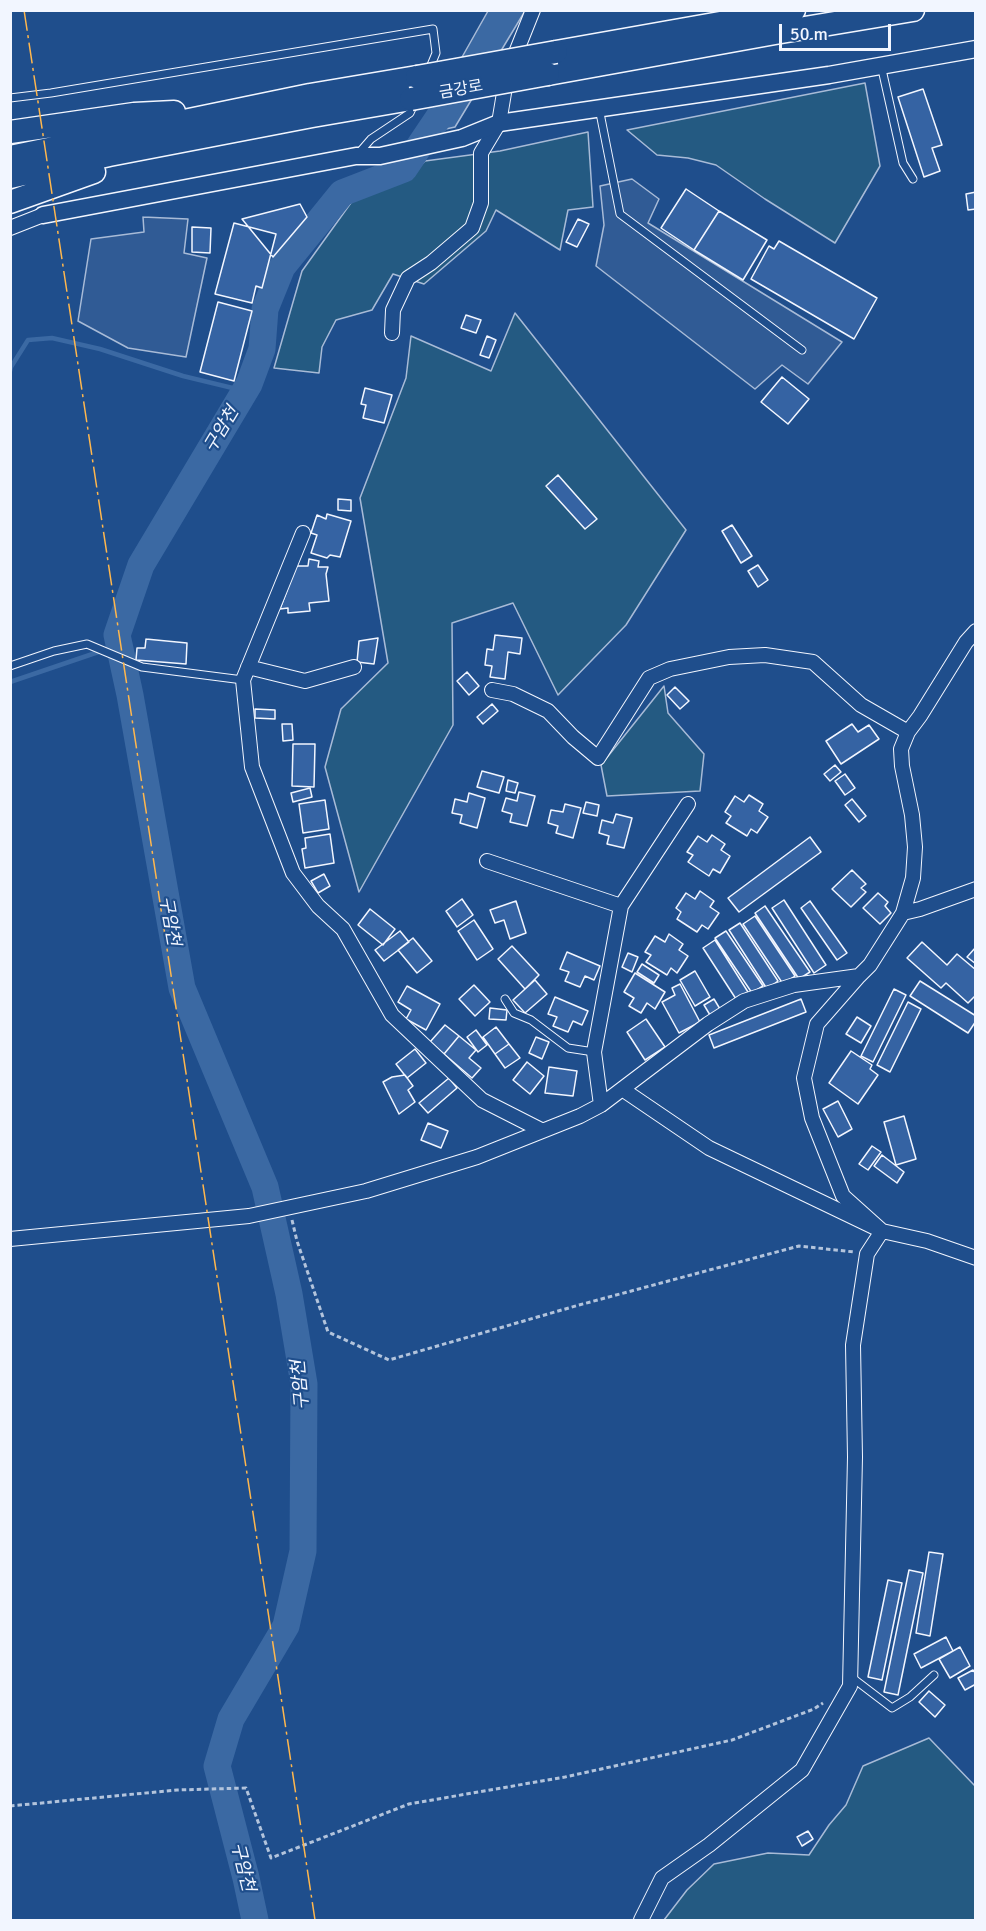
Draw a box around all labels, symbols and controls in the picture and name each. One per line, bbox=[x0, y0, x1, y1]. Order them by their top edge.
scale bar bbox=[782, 12, 894, 50]
text: 50 m bbox=[790, 23, 828, 45]
street label: 금강로 bbox=[438, 77, 484, 103]
water label: 구암천 bbox=[200, 403, 244, 457]
water label: 구암천 bbox=[154, 895, 184, 947]
water label: 구암천 bbox=[288, 1359, 314, 1411]
water label: 구암천 bbox=[226, 1840, 258, 1894]

